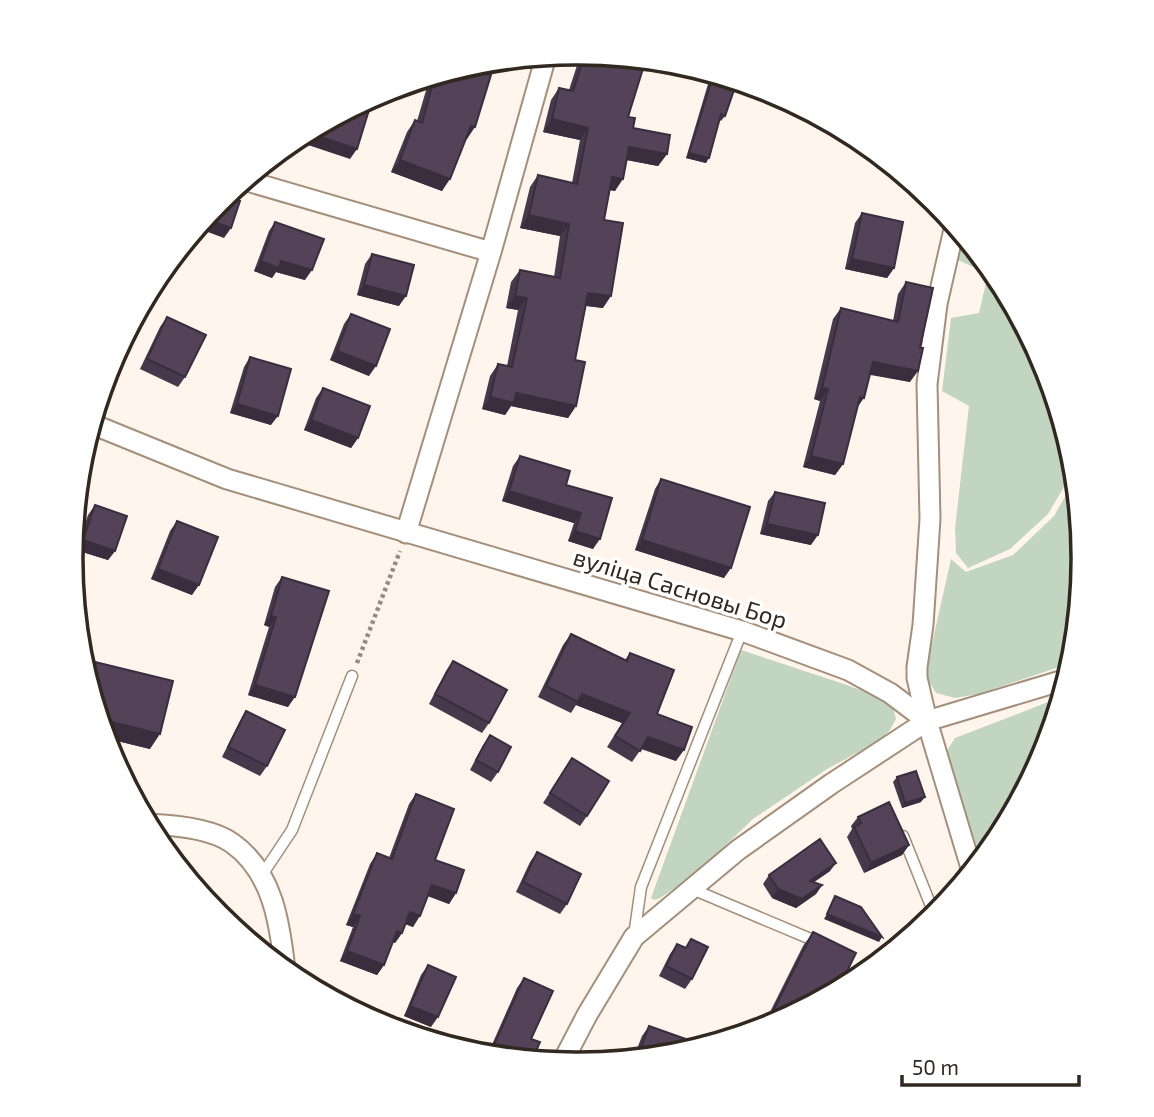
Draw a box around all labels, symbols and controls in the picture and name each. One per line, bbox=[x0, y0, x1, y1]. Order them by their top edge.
street label: вуліца Сасновы Бор bbox=[570, 541, 791, 635]
scale bar bbox=[902, 1044, 1079, 1088]
text: 50 m bbox=[912, 1054, 959, 1079]

